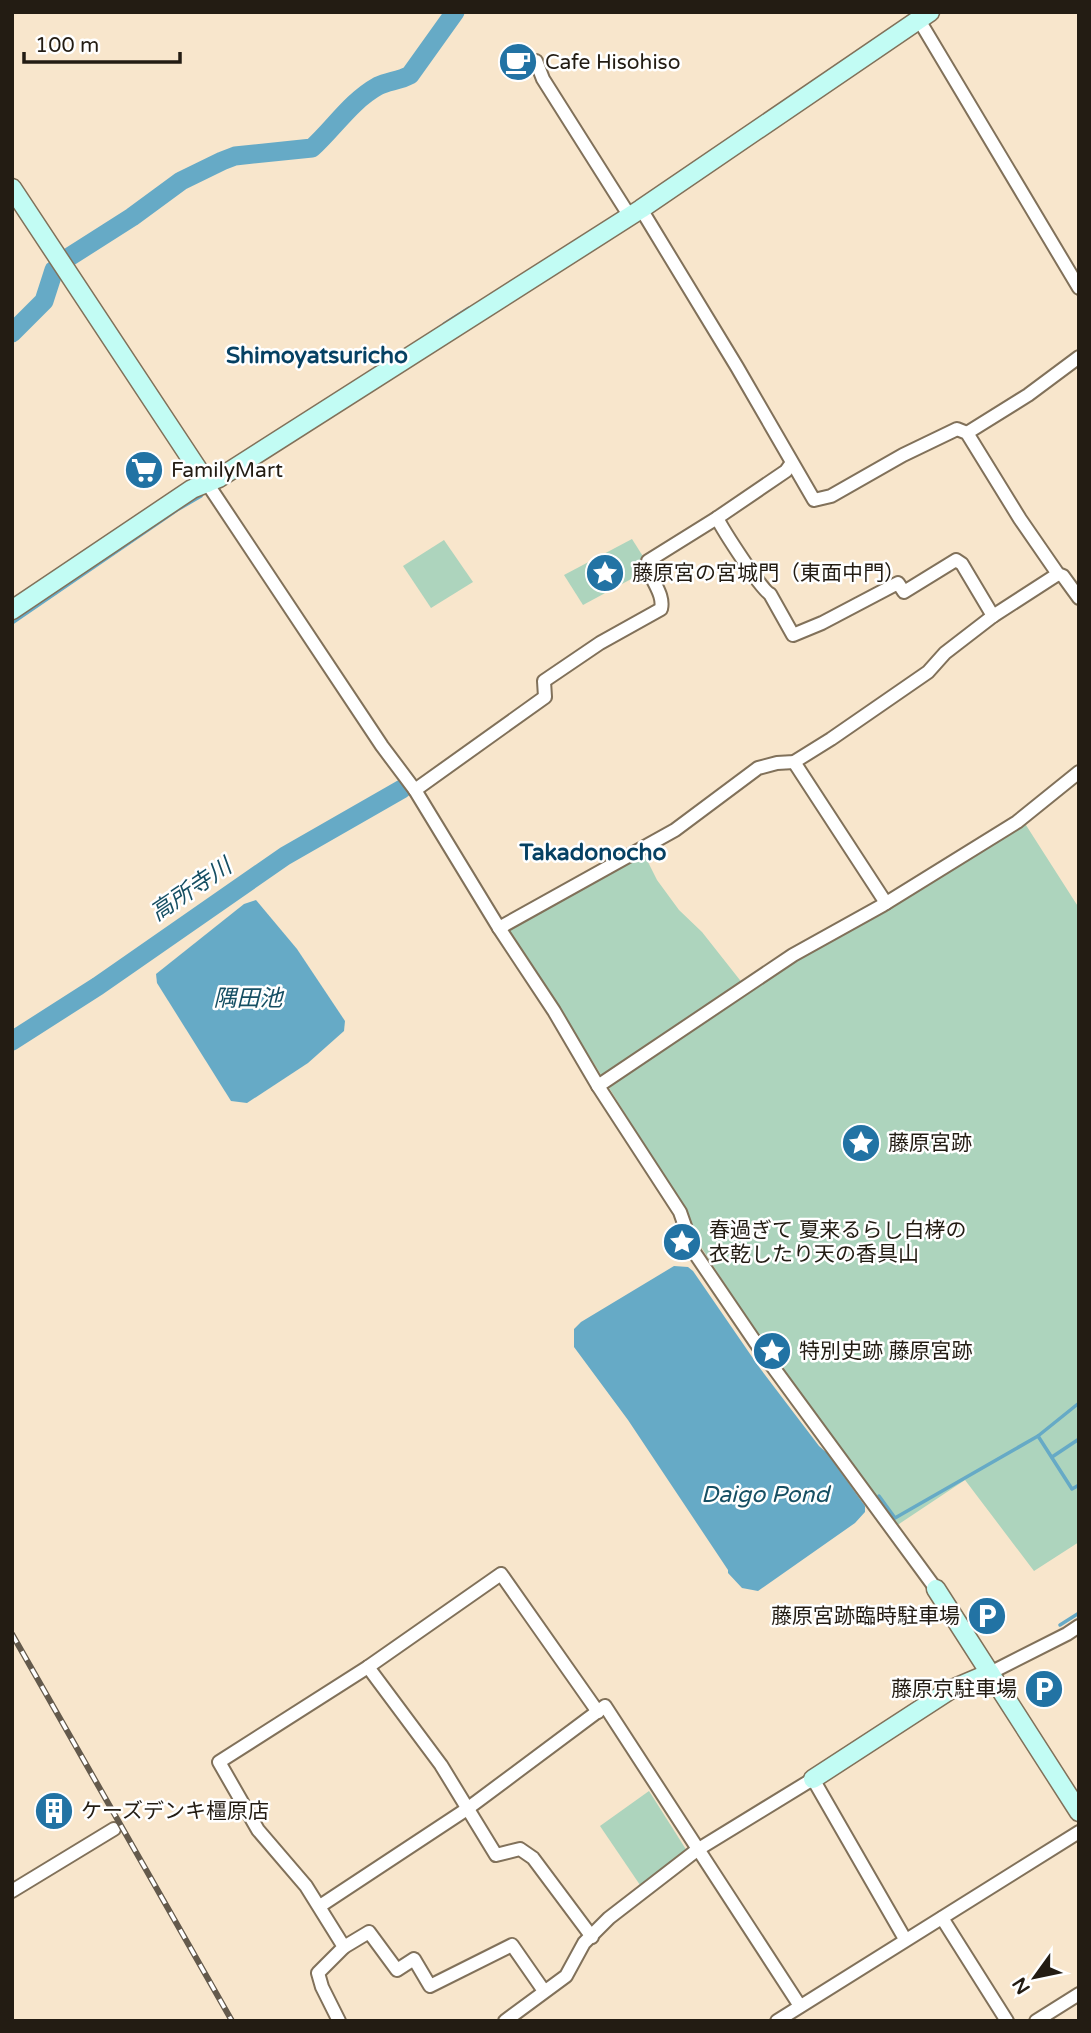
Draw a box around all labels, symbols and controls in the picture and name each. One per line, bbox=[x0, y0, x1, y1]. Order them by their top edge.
scale bar bbox=[24, 21, 180, 65]
text: 100 m bbox=[35, 33, 99, 58]
cafe icon: Cafe Hisohiso bbox=[497, 41, 539, 83]
place label: Cafe Hisohiso bbox=[545, 50, 680, 75]
district label: Shimoyatsuricho bbox=[226, 342, 408, 370]
supermarket icon: FamilyMart bbox=[123, 449, 165, 491]
place label: FamilyMart bbox=[171, 458, 283, 483]
place icon: 藤原宮の宮城門（東面中門） bbox=[584, 552, 626, 594]
place label: 藤原宮の宮城門（東面中門） bbox=[632, 561, 905, 586]
district label: Takadonocho bbox=[518, 839, 667, 867]
water label: 高所寺川 bbox=[145, 851, 239, 927]
water label: 隅田池 bbox=[214, 985, 285, 1013]
place icon: 藤原宮跡 bbox=[840, 1122, 882, 1164]
place label: 藤原宮跡 bbox=[888, 1131, 972, 1156]
place label: 春過ぎて 夏来るらし白𣑥の 衣乾したり天の香具山 bbox=[709, 1218, 966, 1267]
place icon: 春過ぎて 夏来るらし白𣑥の 衣乾したり天の香具山 bbox=[661, 1221, 703, 1263]
place icon: 特別史跡 藤原宮跡 bbox=[751, 1330, 793, 1372]
place label: 特別史跡 藤原宮跡 bbox=[799, 1339, 972, 1364]
water label: Daigo Pond bbox=[701, 1481, 831, 1509]
parking icon: 藤原宮跡臨時駐車場 bbox=[966, 1595, 1008, 1637]
place label: 藤原宮跡臨時駐車場 bbox=[771, 1604, 960, 1629]
parking icon: 藤原京駐車場 bbox=[1023, 1668, 1065, 1710]
place label: 藤原京駐車場 bbox=[891, 1677, 1017, 1702]
building icon: ケーズデンキ橿原店 bbox=[33, 1790, 75, 1832]
place label: ケーズデンキ橿原店 bbox=[81, 1799, 269, 1824]
north arrow bbox=[1000, 1942, 1070, 2012]
text: N bbox=[1008, 1973, 1035, 1998]

